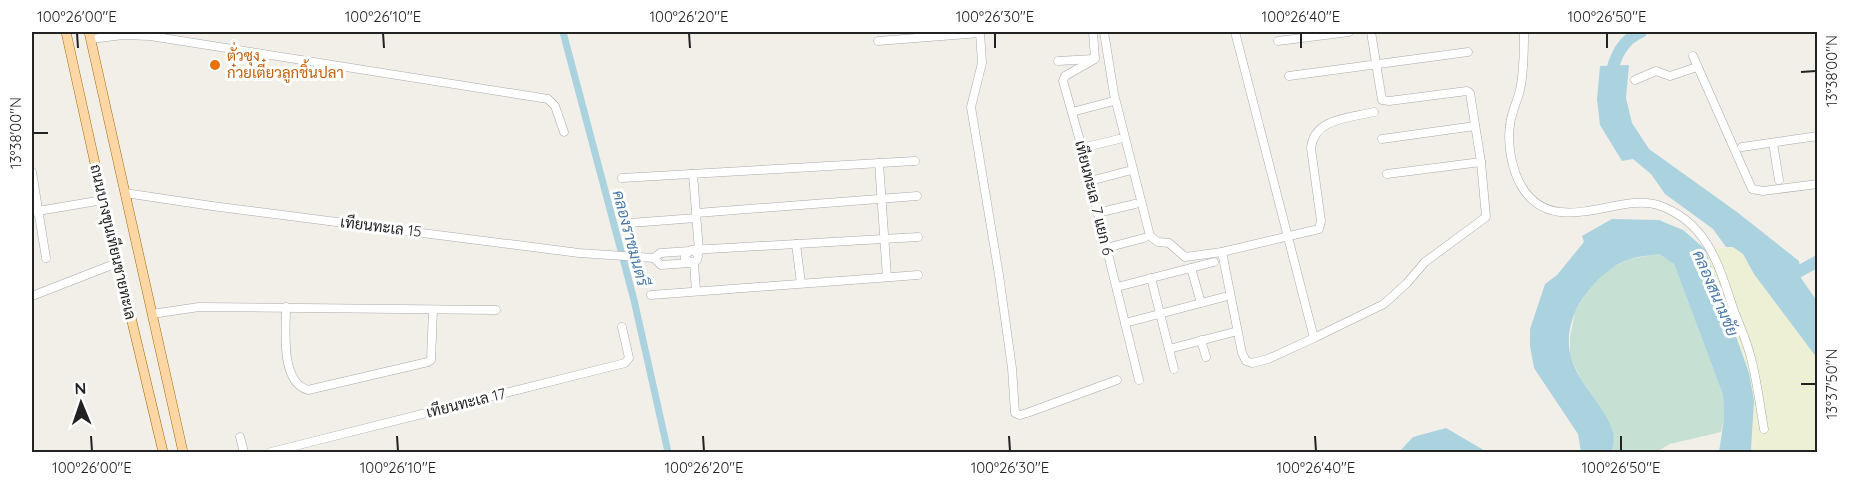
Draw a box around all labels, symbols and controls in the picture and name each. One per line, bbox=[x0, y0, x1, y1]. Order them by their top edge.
text: 100°26'00"E bbox=[37, 7, 117, 26]
text: 100°26'10"E bbox=[345, 7, 421, 26]
text: 100°26'20"E bbox=[649, 7, 729, 26]
text: 100°26'30"E bbox=[956, 7, 1034, 26]
text: 100°26'40"E bbox=[1262, 7, 1340, 26]
text: 100°26'50"E bbox=[1567, 7, 1647, 26]
text: 13°38'00"N bbox=[1822, 35, 1841, 107]
place label: ตั่วซุง ก๋วยเตี๋ยวลูกชิ้นปลา bbox=[227, 41, 344, 83]
marker: ตั่วซุง ก๋วยเตี๋ยวลูกชิ้นปลา bbox=[208, 58, 222, 72]
text: 13°38'00"N bbox=[6, 97, 25, 169]
street label: เทียนทะเล 7 แยก 6 bbox=[1071, 138, 1118, 257]
street label: ถนนบางขุนเทียนชายทะเล bbox=[84, 162, 141, 322]
water label: คลองราชมนตรี bbox=[609, 188, 655, 289]
street label: เทียนทะเล 15 bbox=[339, 212, 423, 241]
water label: คลองสนามชัย bbox=[1689, 247, 1743, 339]
text: 13°37'50"N bbox=[1822, 349, 1841, 419]
north arrow bbox=[51, 373, 111, 433]
text: N bbox=[74, 378, 87, 398]
street label: เทียนทะเล 17 bbox=[424, 383, 508, 422]
text: 100°26'00"E bbox=[52, 458, 132, 477]
text: 100°26'10"E bbox=[360, 458, 436, 477]
text: 100°26'20"E bbox=[664, 458, 744, 477]
text: 100°26'30"E bbox=[971, 458, 1049, 477]
text: 100°26'40"E bbox=[1277, 458, 1355, 477]
text: 100°26'50"E bbox=[1581, 458, 1661, 477]

